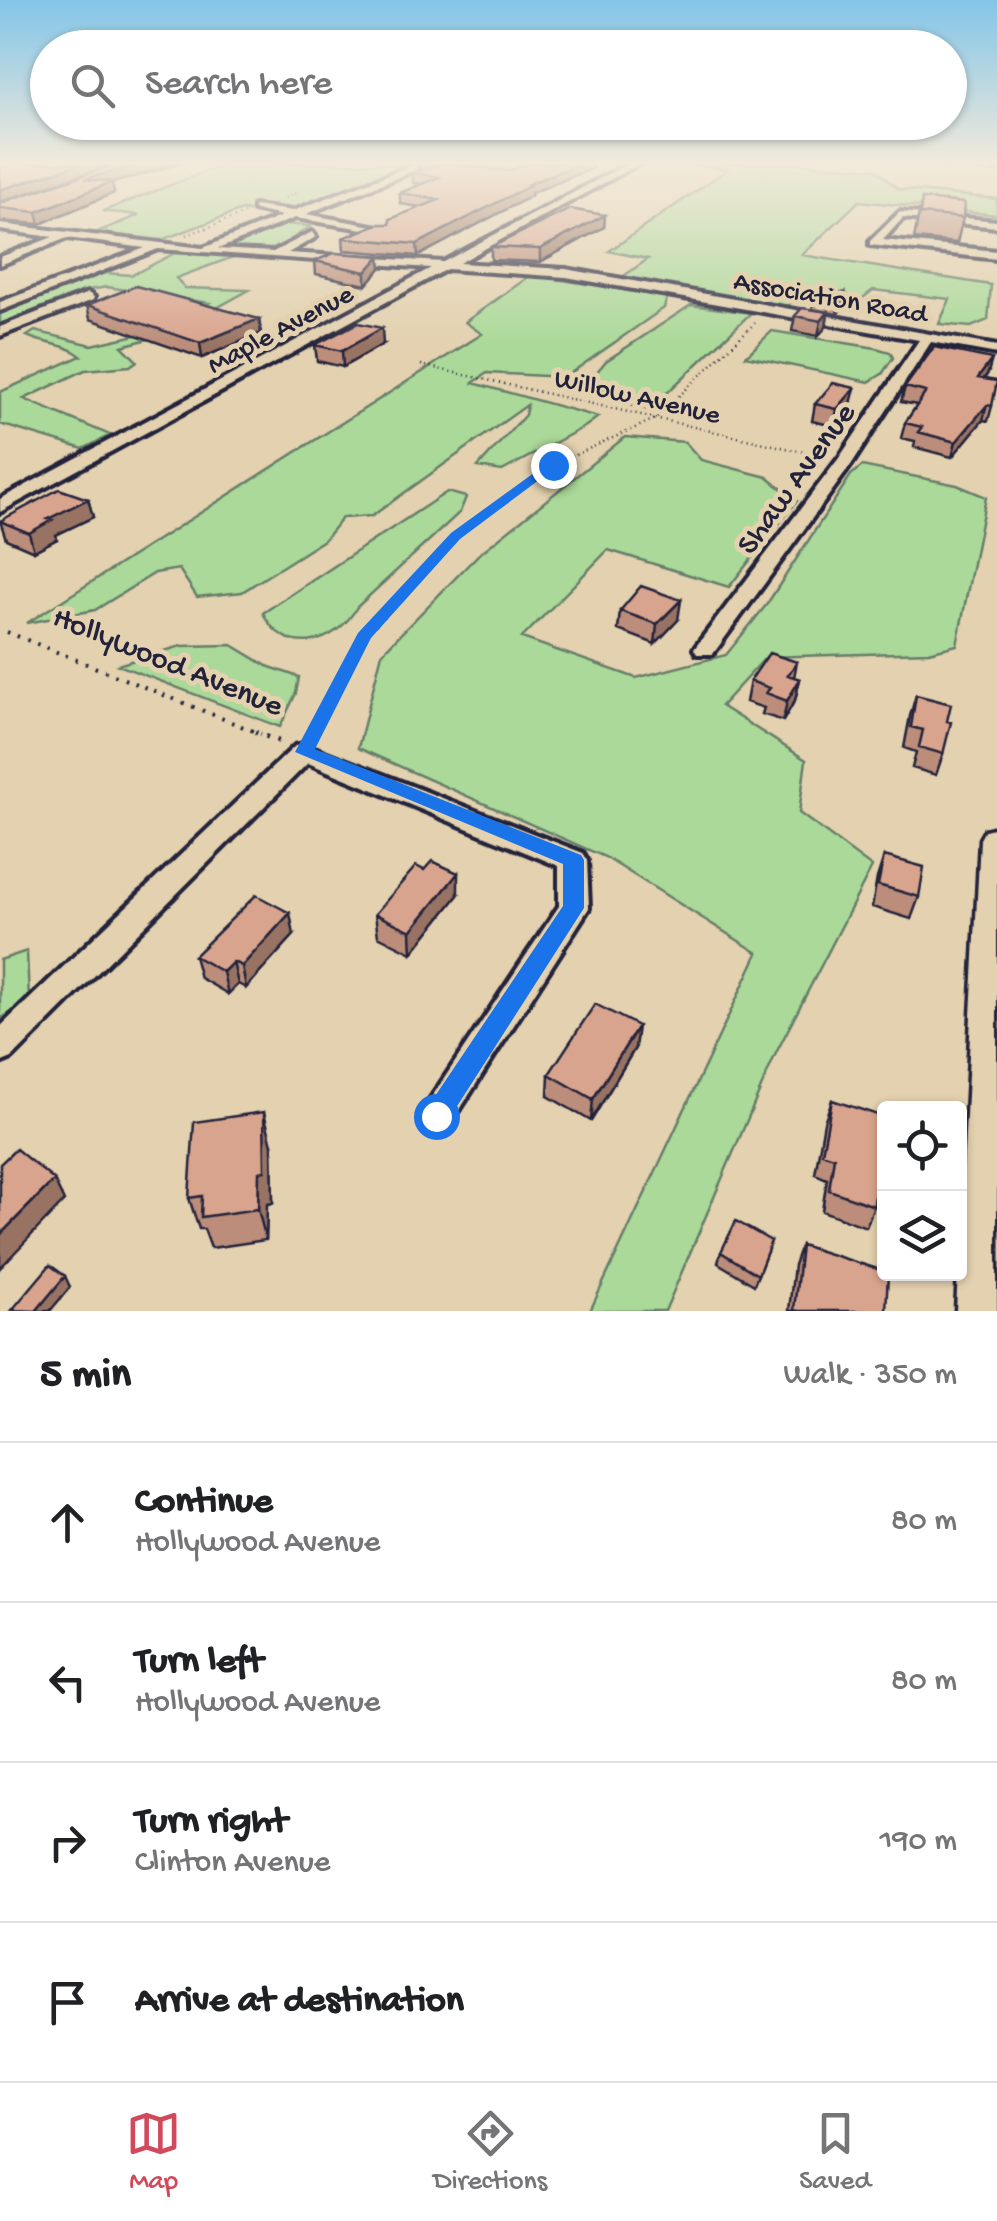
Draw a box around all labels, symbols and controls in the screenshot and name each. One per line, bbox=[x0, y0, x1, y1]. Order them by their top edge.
search box bbox=[30, 30, 967, 140]
icon: search bbox=[65, 58, 120, 113]
text: Search here bbox=[145, 63, 332, 107]
street label: Association Road bbox=[731, 266, 932, 333]
street label: Maple Avenue bbox=[203, 279, 360, 383]
street label: Willow Avenue bbox=[551, 363, 724, 434]
street label: Shaw Avenue bbox=[730, 396, 866, 563]
route end bbox=[531, 443, 577, 489]
street label: Hollywood Avenue bbox=[46, 600, 288, 727]
route start bbox=[414, 1094, 460, 1140]
map controls bbox=[877, 1101, 967, 1281]
button: locate bbox=[877, 1101, 967, 1191]
button: layers bbox=[877, 1191, 967, 1281]
text: 5 min bbox=[40, 1352, 131, 1401]
text: Walk · 350 m bbox=[784, 1357, 957, 1395]
text: Continue bbox=[135, 1481, 273, 1525]
icon: ahead bbox=[40, 1495, 95, 1550]
text: 80 m bbox=[891, 1503, 957, 1541]
text: Hollywood Avenue bbox=[135, 1525, 380, 1563]
text: Turn left bbox=[135, 1641, 263, 1685]
icon: left bbox=[40, 1655, 95, 1710]
text: 80 m bbox=[891, 1663, 957, 1701]
text: Hollywood Avenue bbox=[135, 1685, 380, 1723]
text: Turn right bbox=[135, 1801, 287, 1845]
icon: right bbox=[40, 1815, 95, 1870]
text: 190 m bbox=[880, 1823, 957, 1861]
text: Clinton Avenue bbox=[135, 1845, 330, 1883]
icon: arrive bbox=[40, 1975, 95, 2030]
text: Arrive at destination bbox=[135, 1980, 464, 2024]
tab: Map bbox=[126, 2106, 181, 2199]
tab: Directions bbox=[433, 2106, 547, 2199]
tab: Saved bbox=[799, 2106, 871, 2199]

